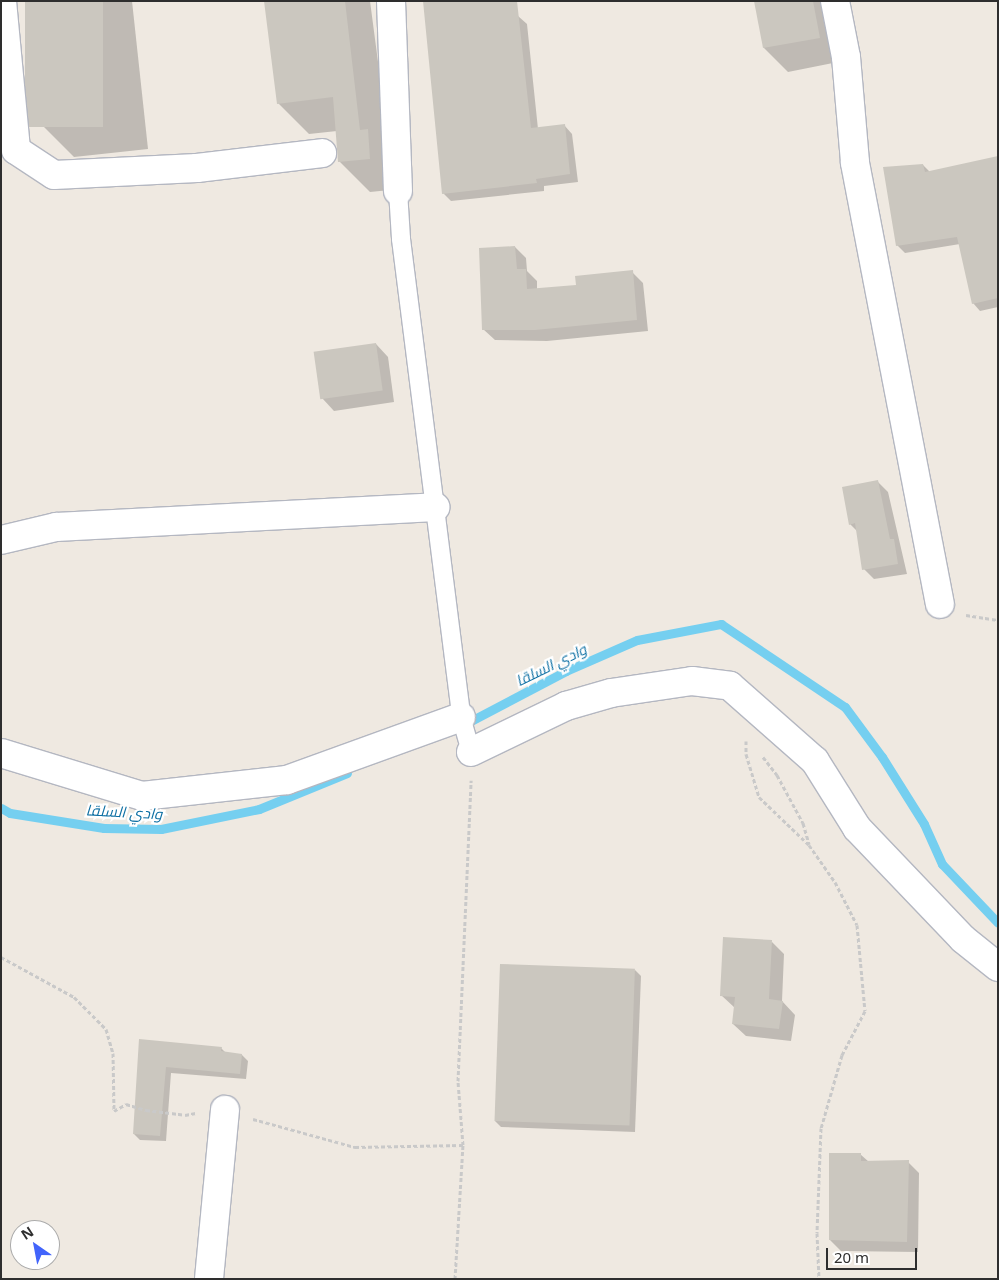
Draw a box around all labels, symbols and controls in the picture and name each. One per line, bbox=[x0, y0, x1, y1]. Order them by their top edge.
water label: وادي السلقا bbox=[513, 640, 589, 690]
water label: وادي السلقا bbox=[85, 801, 163, 823]
north arrow bbox=[10, 1220, 60, 1270]
text: N bbox=[17, 1222, 37, 1244]
scale bar bbox=[829, 1238, 920, 1270]
text: 20 m bbox=[834, 1247, 869, 1267]

